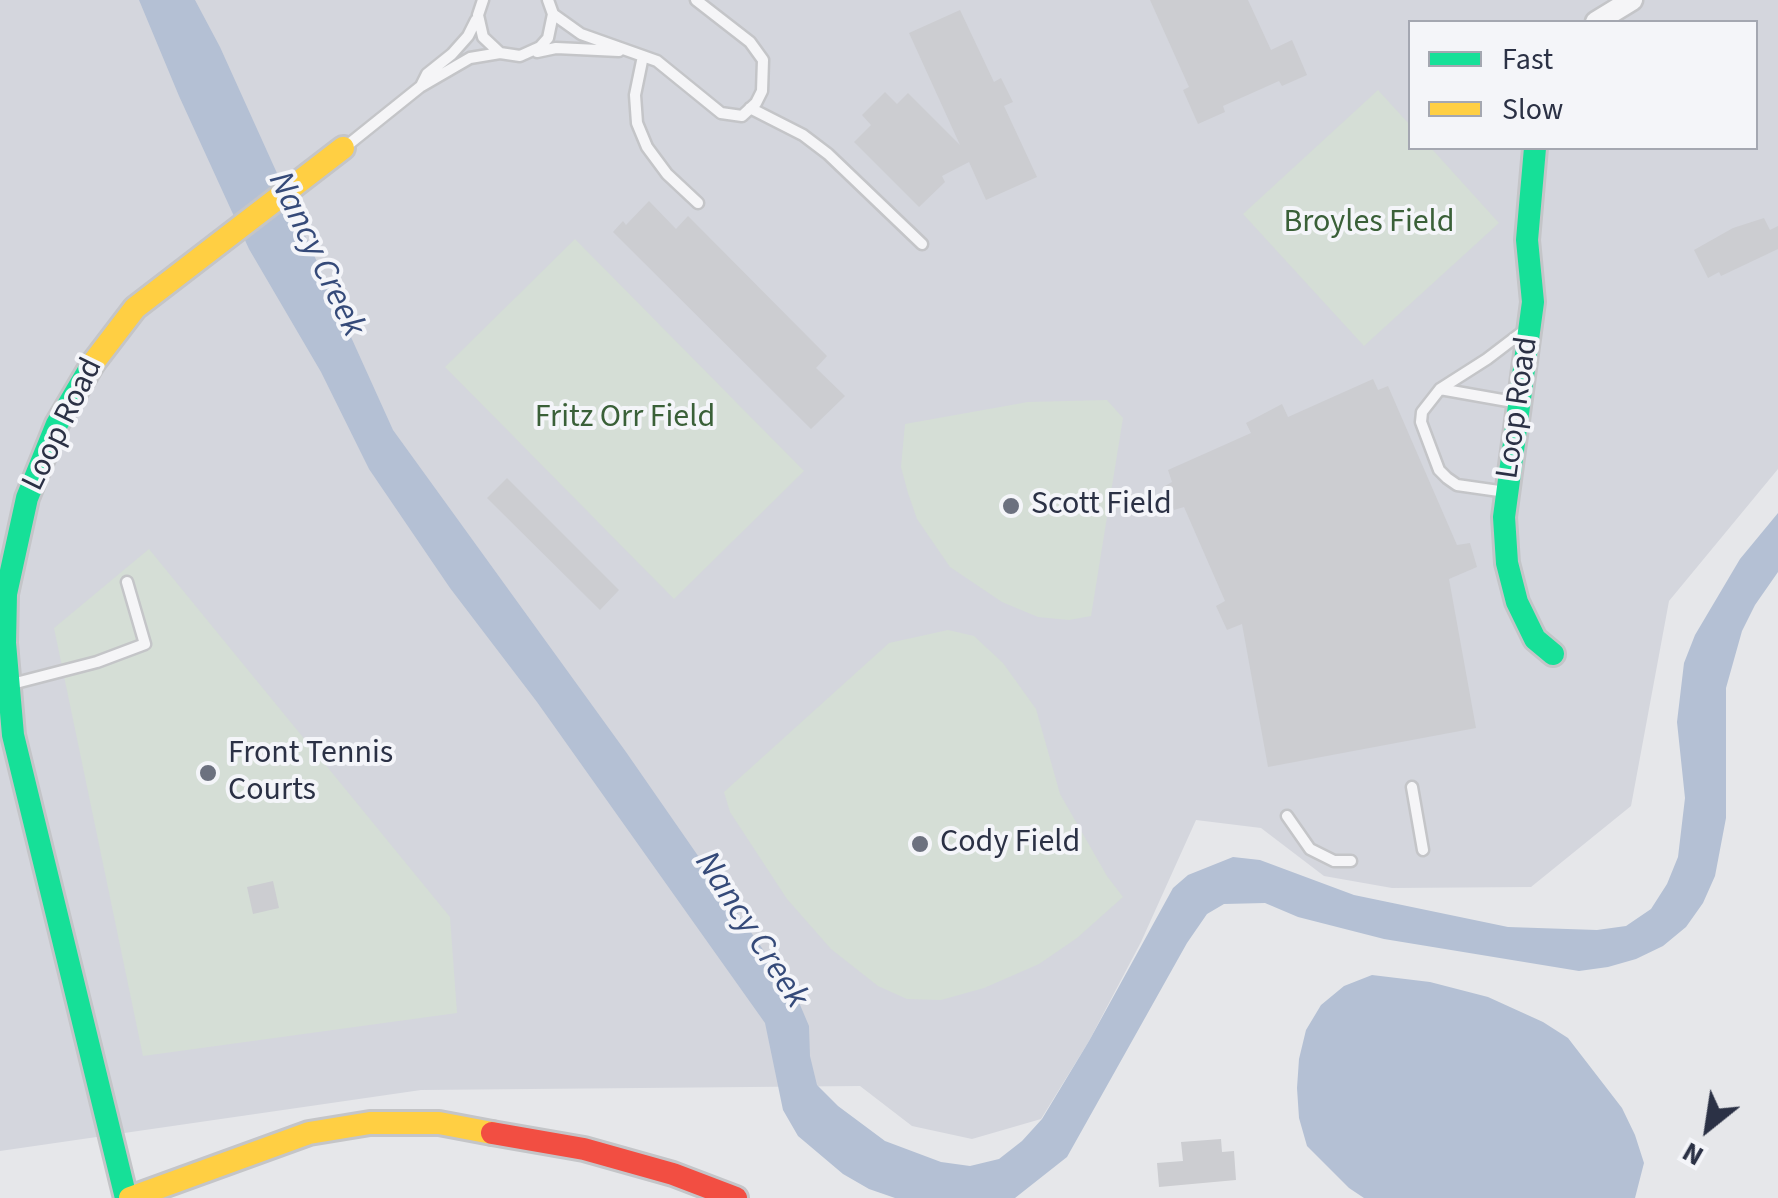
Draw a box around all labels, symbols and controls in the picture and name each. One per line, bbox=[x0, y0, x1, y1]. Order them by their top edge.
legend bbox=[1408, 20, 1758, 150]
text: Fast bbox=[1502, 38, 1553, 81]
text: Slow bbox=[1502, 88, 1563, 131]
water label: Nancy Creek bbox=[257, 166, 373, 344]
park label: Broyles Field bbox=[1283, 205, 1455, 243]
street label: Loop Road bbox=[1490, 335, 1548, 481]
street label: Loop Road bbox=[15, 352, 113, 498]
park label: Fritz Orr Field bbox=[535, 400, 715, 438]
place label: Scott Field bbox=[1031, 487, 1172, 525]
marker: Scott Field bbox=[1000, 495, 1022, 517]
place label: Front Tennis Courts bbox=[228, 736, 393, 811]
marker: Front Tennis Courts bbox=[197, 762, 219, 784]
place label: Cody Field bbox=[940, 825, 1080, 863]
marker: Cody Field bbox=[909, 833, 931, 855]
water label: Nancy Creek bbox=[684, 845, 816, 1017]
north arrow bbox=[1658, 1078, 1758, 1178]
text: N bbox=[1675, 1132, 1711, 1176]

